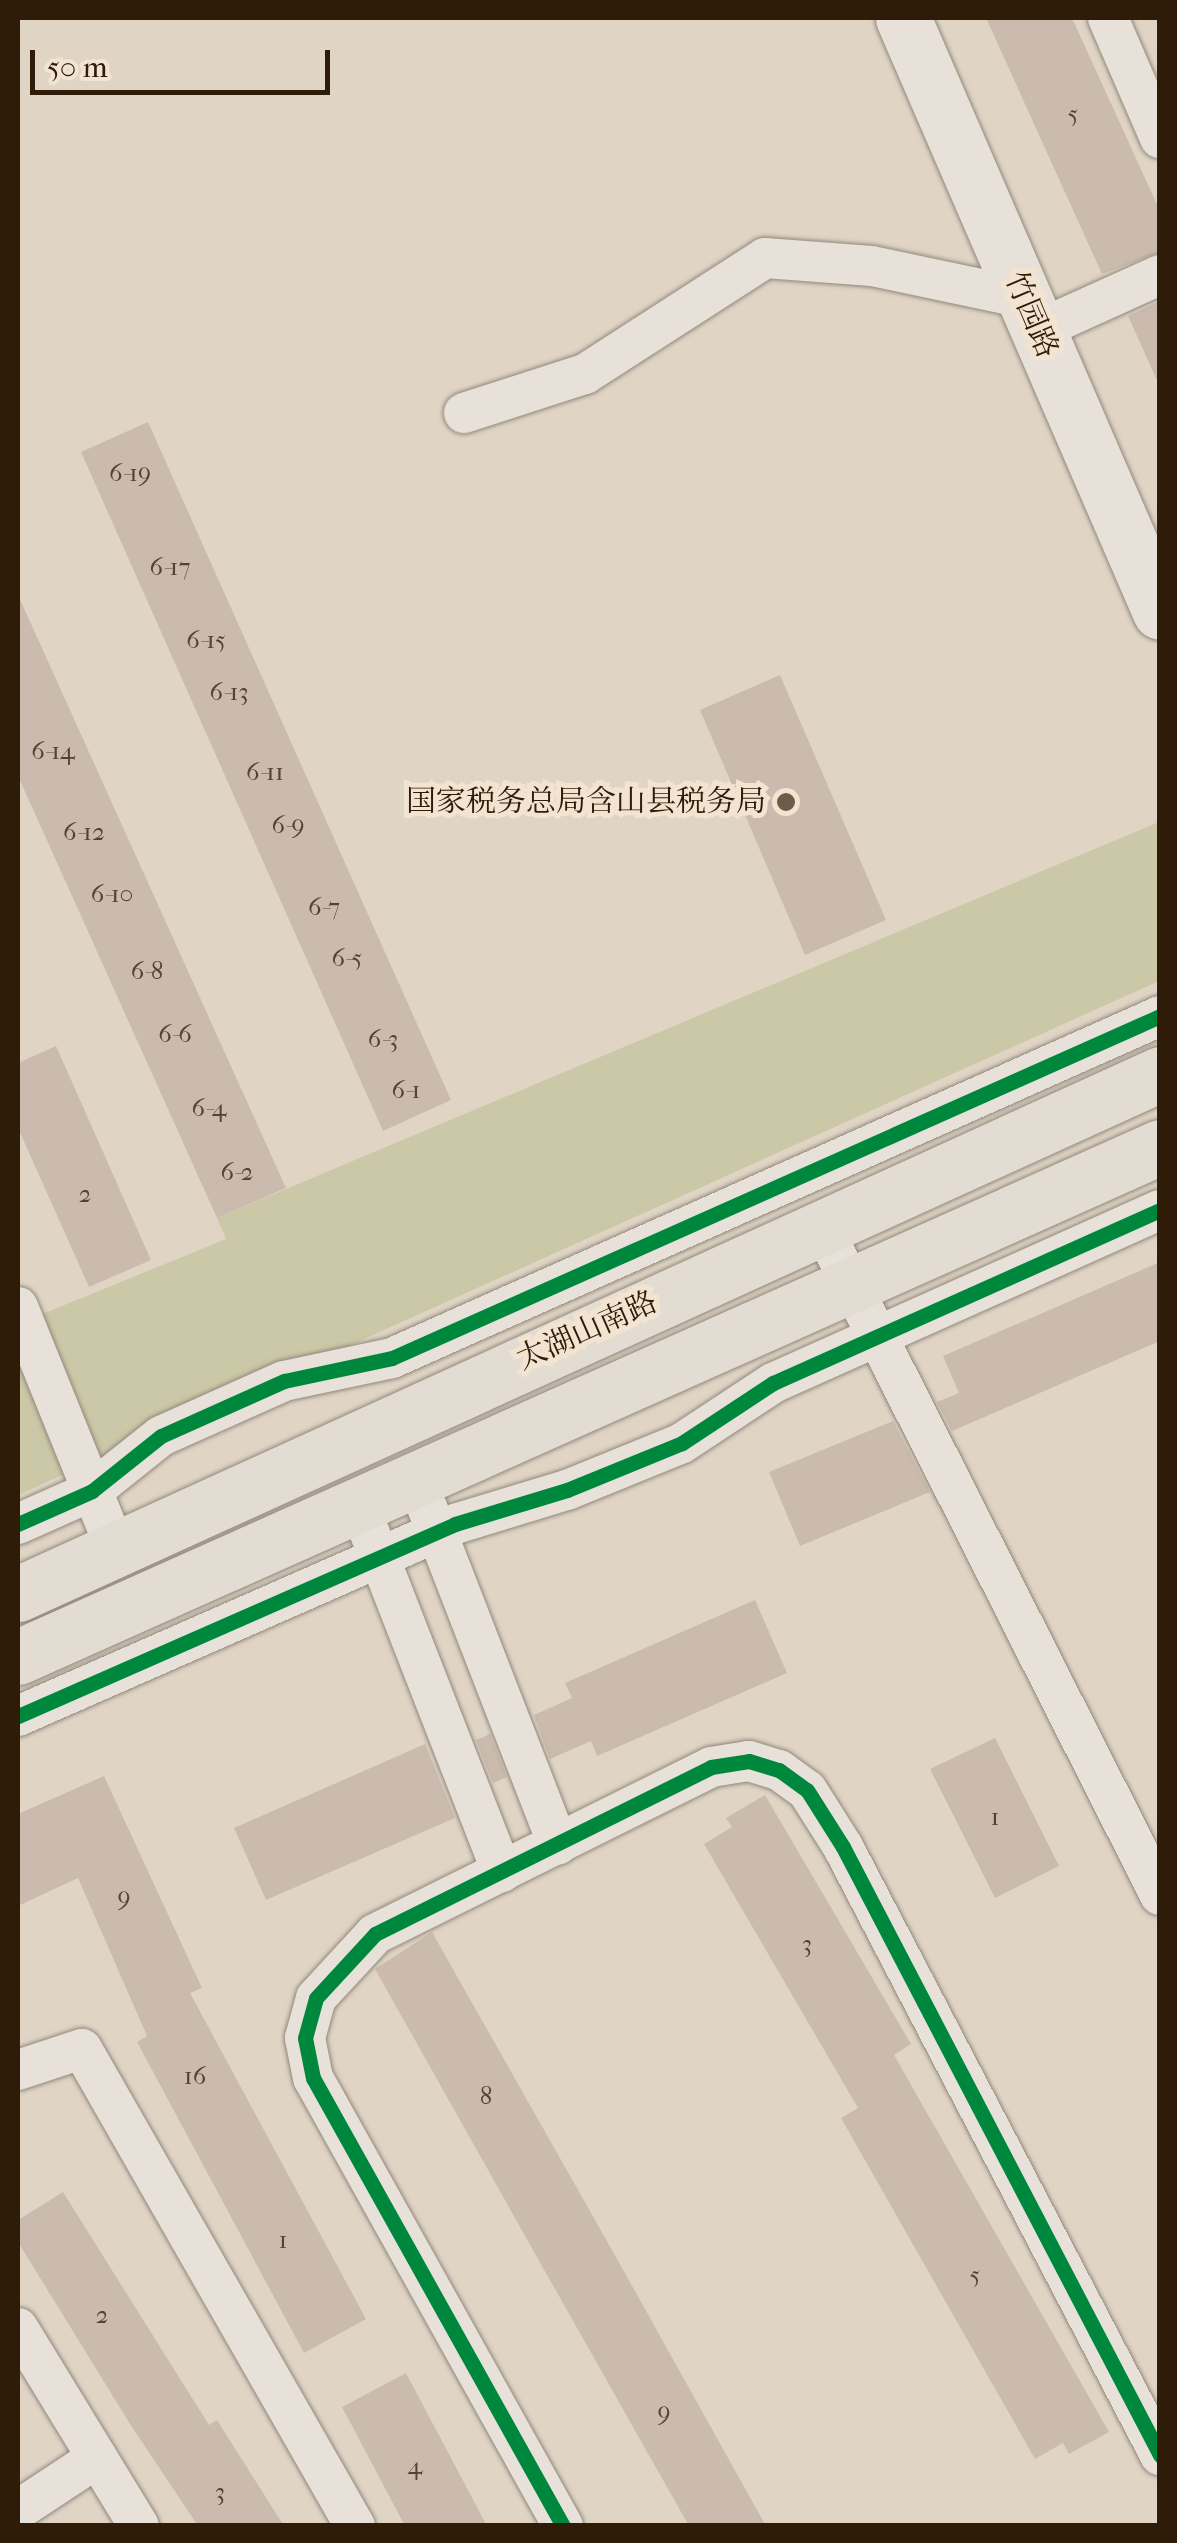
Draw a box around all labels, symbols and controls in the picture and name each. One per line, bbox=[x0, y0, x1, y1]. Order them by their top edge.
scale bar bbox=[35, 30, 335, 92]
text: 50 m bbox=[47, 50, 108, 85]
house number: 5 bbox=[1068, 99, 1078, 129]
street label: 竹园路 bbox=[997, 267, 1065, 363]
house number: 6-19 bbox=[109, 458, 151, 488]
house number: 6-17 bbox=[149, 552, 191, 582]
house number: 6-15 bbox=[186, 625, 226, 655]
house number: 6-13 bbox=[209, 677, 249, 707]
house number: 6-14 bbox=[31, 736, 75, 766]
house number: 6-11 bbox=[246, 757, 284, 787]
place label: 国家税务总局含山县税务局 bbox=[406, 784, 766, 820]
marker: 国家税务总局含山县税务局 bbox=[775, 791, 797, 813]
house number: 6-9 bbox=[271, 810, 305, 840]
house number: 6-12 bbox=[63, 817, 105, 847]
house number: 6-10 bbox=[91, 879, 133, 909]
house number: 6-7 bbox=[308, 892, 340, 922]
house number: 6-5 bbox=[332, 943, 362, 973]
house number: 6-8 bbox=[131, 956, 163, 986]
house number: 6-6 bbox=[158, 1019, 192, 1049]
house number: 6-3 bbox=[368, 1024, 398, 1054]
house number: 6-1 bbox=[392, 1075, 420, 1105]
house number: 6-4 bbox=[192, 1093, 226, 1123]
house number: 6-2 bbox=[221, 1157, 253, 1187]
house number: 2 bbox=[79, 1179, 91, 1209]
street label: 太湖山南路 bbox=[511, 1284, 663, 1378]
house number: 1 bbox=[991, 1802, 999, 1832]
house number: 9 bbox=[117, 1882, 131, 1912]
house number: 3 bbox=[802, 1929, 812, 1959]
house number: 16 bbox=[184, 2061, 206, 2091]
house number: 8 bbox=[480, 2081, 492, 2111]
house number: 1 bbox=[279, 2225, 287, 2255]
house number: 5 bbox=[970, 2260, 980, 2290]
house number: 2 bbox=[96, 2300, 108, 2330]
house number: 9 bbox=[657, 2397, 671, 2427]
house number: 4 bbox=[408, 2451, 422, 2481]
house number: 3 bbox=[215, 2477, 225, 2507]

